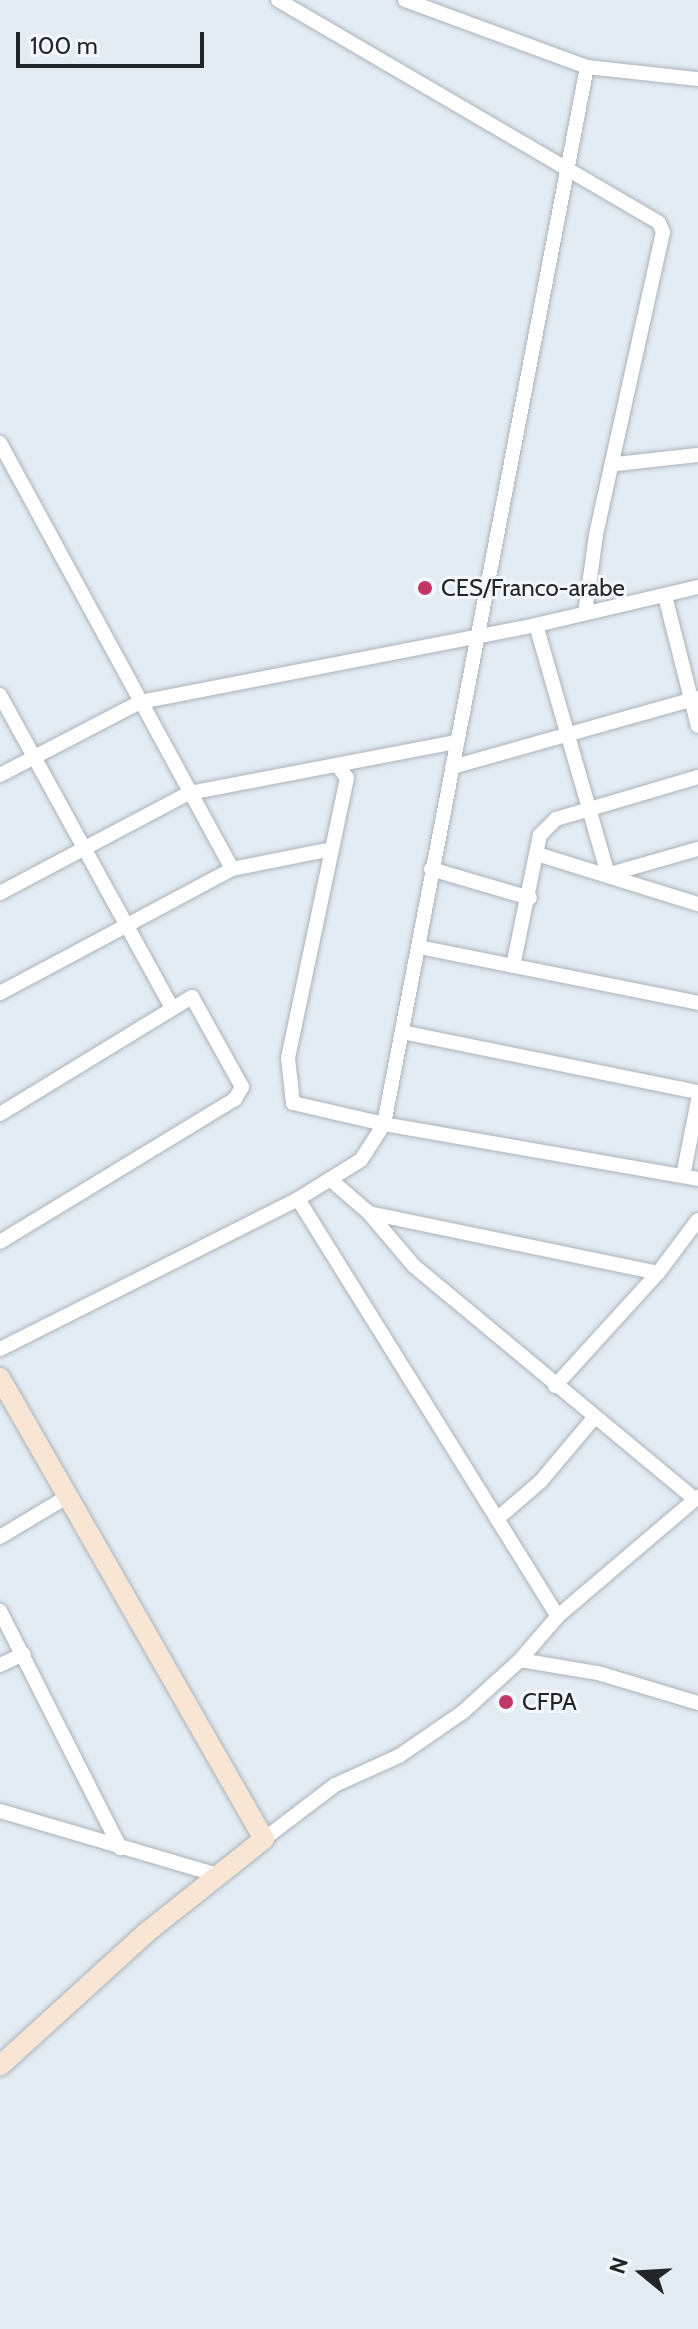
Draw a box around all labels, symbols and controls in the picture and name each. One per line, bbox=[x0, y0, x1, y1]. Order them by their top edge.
scale bar bbox=[20, 16, 208, 66]
text: 100 m bbox=[30, 31, 98, 60]
place label: CES/Franco-arabe bbox=[441, 574, 625, 602]
marker: CES/Franco-arabe bbox=[416, 579, 434, 597]
place label: CFPA bbox=[522, 1688, 577, 1716]
marker: CFPA bbox=[497, 1693, 515, 1711]
north arrow bbox=[602, 2233, 682, 2313]
text: N bbox=[603, 2254, 634, 2277]

